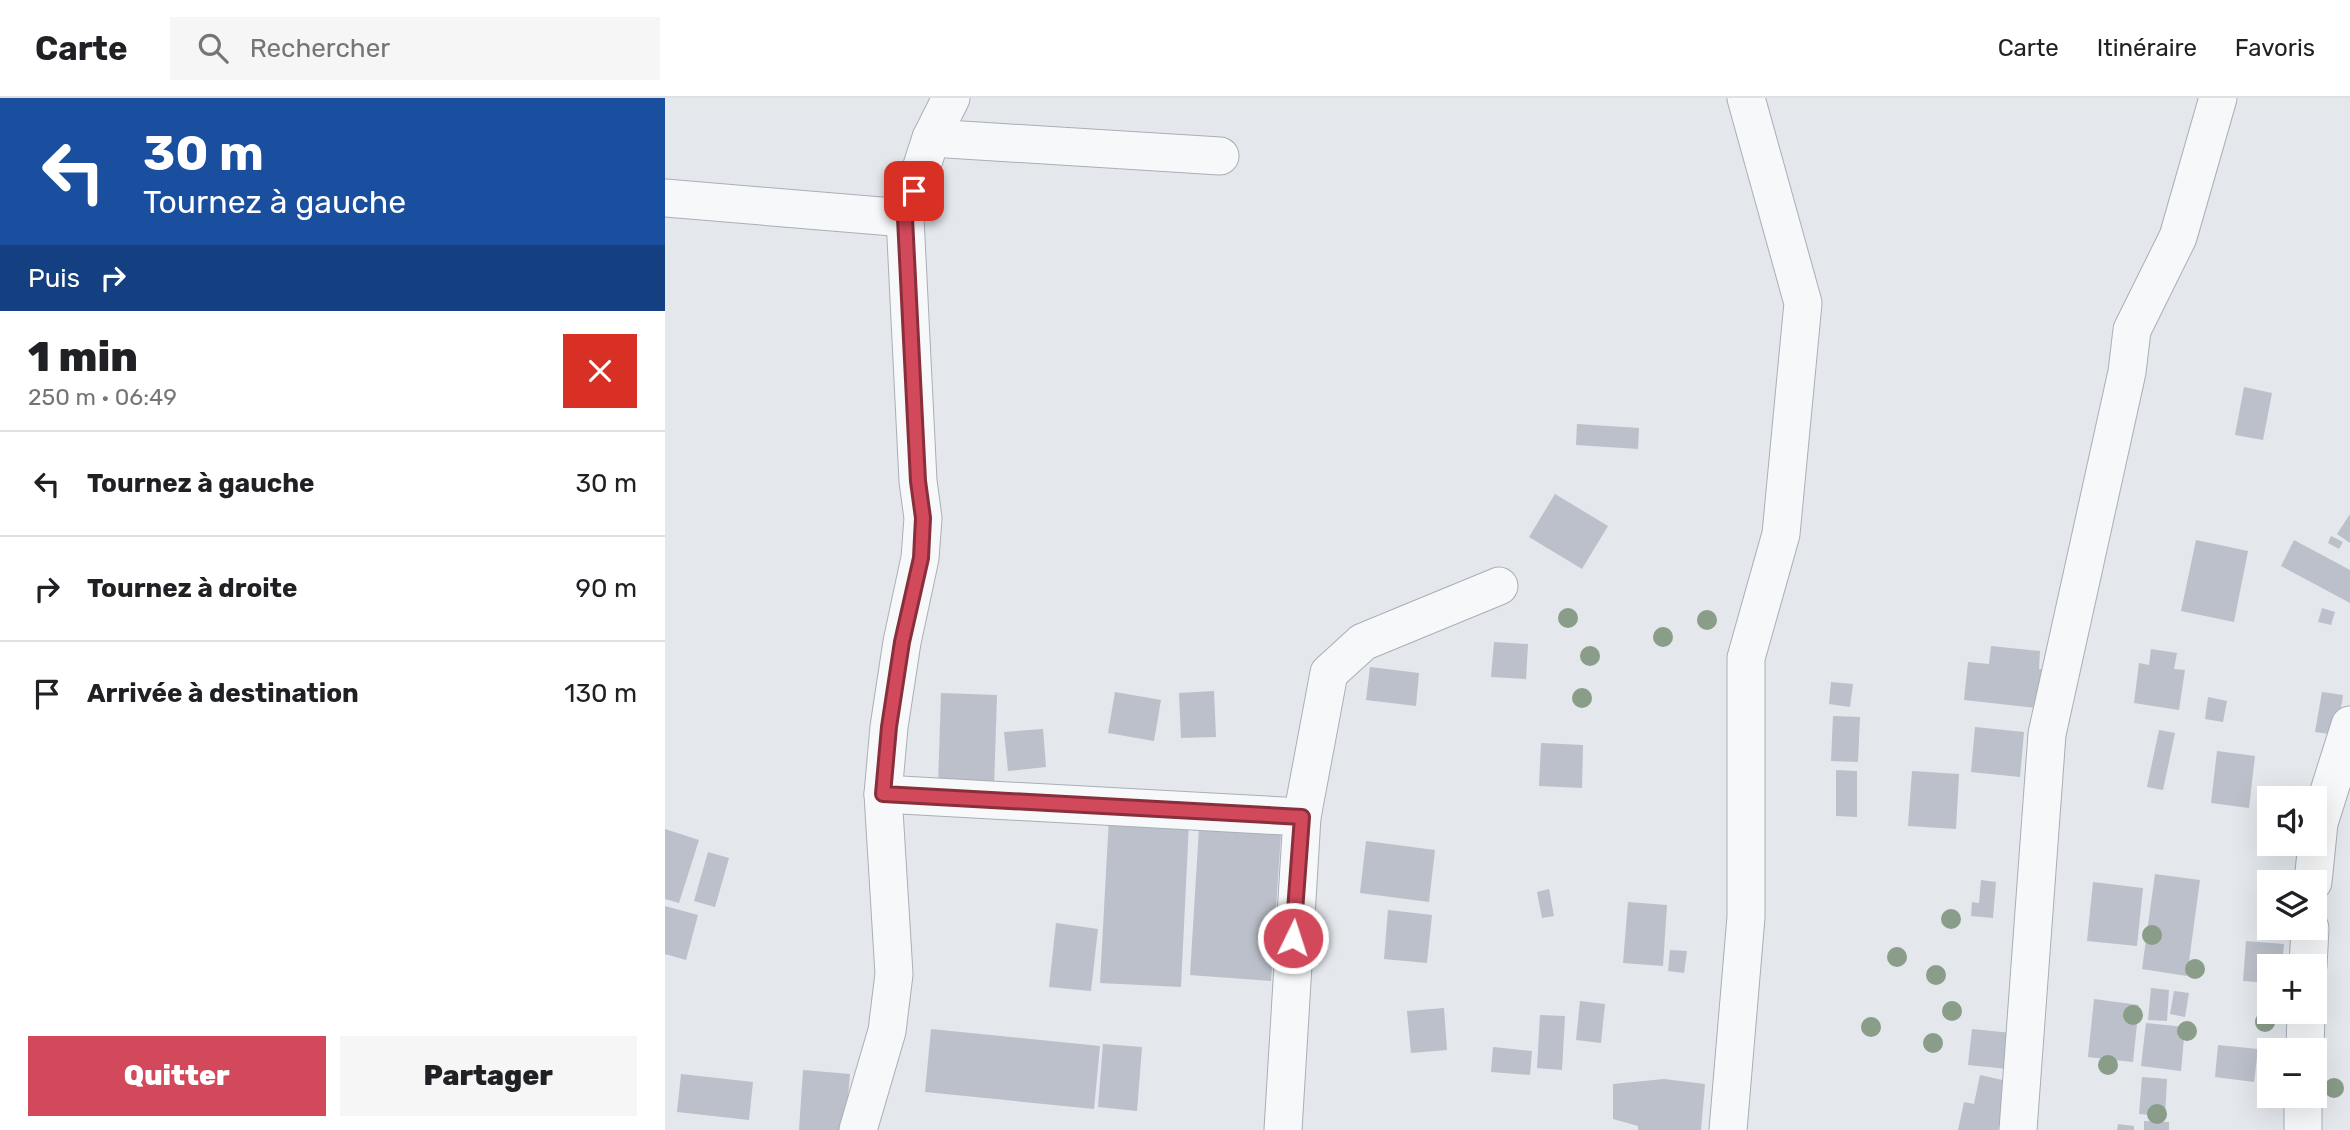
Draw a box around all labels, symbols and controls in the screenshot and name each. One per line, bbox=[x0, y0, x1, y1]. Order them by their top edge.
search box bbox=[170, 17, 660, 80]
text: Carte bbox=[35, 29, 128, 68]
icon: search bbox=[194, 29, 232, 67]
text: Rechercher bbox=[250, 33, 390, 64]
text: Carte bbox=[1998, 34, 2059, 62]
text: Itinéraire bbox=[2097, 34, 2197, 62]
text: Favoris bbox=[2235, 34, 2315, 62]
text: 30 m bbox=[143, 124, 264, 182]
icon: left bbox=[28, 126, 119, 217]
pin bbox=[884, 161, 944, 221]
icon: arrive bbox=[895, 172, 933, 210]
text: Tournez à gauche bbox=[143, 183, 406, 221]
icon: right bbox=[94, 259, 132, 297]
text: Puis bbox=[28, 263, 80, 294]
text: 1 min bbox=[28, 332, 138, 382]
button: close bbox=[563, 334, 637, 408]
text: 250 m · 06:49 bbox=[28, 383, 177, 411]
icon: left bbox=[28, 465, 66, 503]
text: Tournez à gauche bbox=[87, 468, 315, 499]
text: 30 m bbox=[575, 468, 637, 499]
icon: right bbox=[28, 570, 66, 608]
text: Tournez à droite bbox=[87, 573, 297, 604]
text: 90 m bbox=[576, 573, 637, 604]
icon: arrive bbox=[28, 675, 66, 713]
text: Arrivée à destination bbox=[87, 678, 359, 709]
text: 130 m bbox=[564, 678, 637, 709]
map controls bbox=[2257, 786, 2327, 1108]
button: sound bbox=[2257, 786, 2327, 856]
button: layers bbox=[2257, 870, 2327, 940]
position arrow bbox=[1256, 901, 1330, 975]
button: + bbox=[2257, 954, 2327, 1024]
button: Quitter bbox=[28, 1036, 326, 1116]
button: Partager bbox=[340, 1036, 637, 1116]
button: − bbox=[2257, 1038, 2327, 1108]

